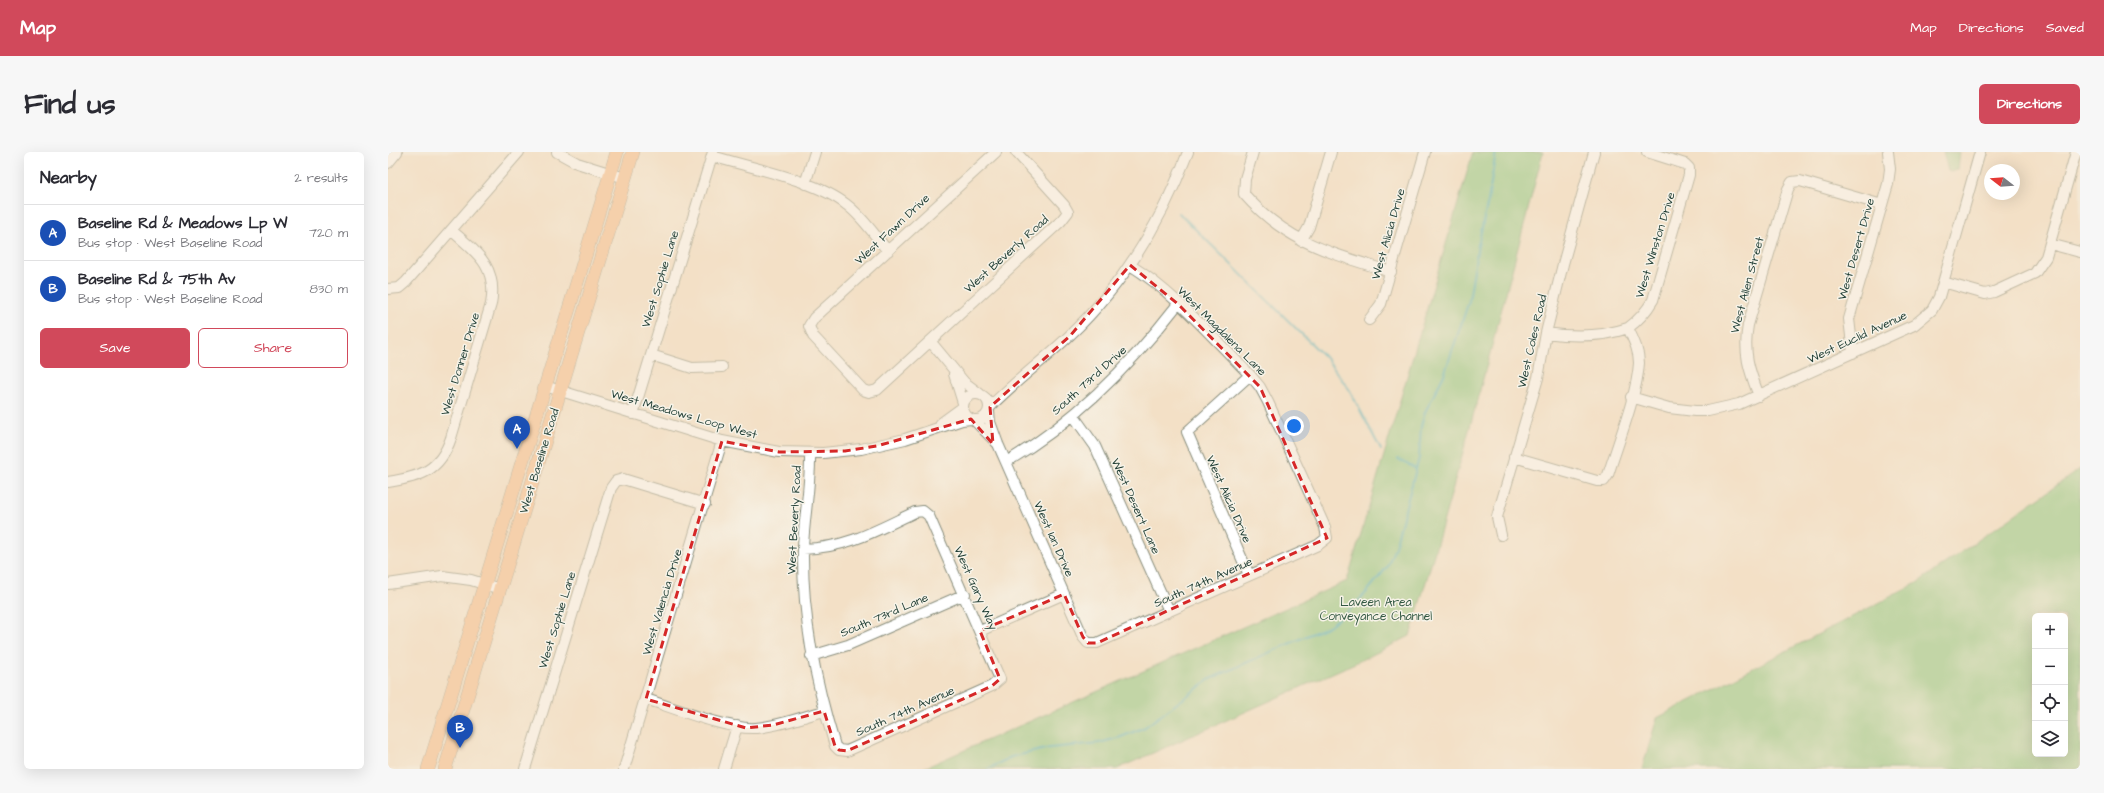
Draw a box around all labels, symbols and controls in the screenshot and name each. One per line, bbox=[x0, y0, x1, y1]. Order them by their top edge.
text: Map bbox=[20, 15, 56, 42]
text: Map bbox=[1910, 18, 1937, 38]
text: Directions bbox=[1959, 18, 2024, 38]
text: Saved bbox=[2046, 18, 2084, 38]
button: Directions bbox=[1979, 84, 2080, 124]
text: Find us bbox=[24, 85, 115, 124]
north arrow bbox=[1984, 164, 2020, 200]
text: Nearby bbox=[40, 166, 97, 190]
text: 2 results bbox=[294, 169, 348, 187]
street label: West Alicia Drive bbox=[1367, 186, 1410, 282]
street label: West Fawn Drive bbox=[851, 190, 934, 269]
street label: West Winston Drive bbox=[1631, 190, 1680, 300]
street label: West Desert Drive bbox=[1834, 196, 1879, 302]
street label: West Beverly Road bbox=[960, 212, 1053, 298]
text: Baseline Rd & Meadows Lp W bbox=[78, 213, 287, 234]
text: A bbox=[49, 224, 57, 242]
text: 720 m bbox=[309, 224, 348, 242]
street label: West Sophie Lane bbox=[638, 228, 683, 330]
text: Bus stop · West Baseline Road bbox=[78, 234, 262, 252]
street label: West Allen Street bbox=[1726, 235, 1769, 335]
text: Baseline Rd & 75th Av bbox=[78, 269, 235, 290]
text: B bbox=[48, 280, 58, 298]
text: 830 m bbox=[309, 280, 348, 298]
street label: West Magdalena Lane bbox=[1172, 283, 1270, 381]
text: Bus stop · West Baseline Road bbox=[78, 290, 262, 308]
street label: West Coles Road bbox=[1513, 293, 1552, 390]
street label: West Euclid Avenue bbox=[1805, 307, 1910, 368]
street label: West Donner Drive bbox=[437, 310, 484, 418]
button: Save bbox=[40, 328, 190, 368]
button: Share bbox=[198, 328, 348, 368]
street label: South 73rd Drive bbox=[1048, 342, 1131, 419]
street label: West Meadows Loop West bbox=[609, 385, 759, 444]
street label: West Baseline Road bbox=[515, 406, 564, 516]
pin: A bbox=[504, 416, 530, 449]
your location bbox=[1284, 416, 1304, 436]
street label: West Alicia Drive bbox=[1202, 453, 1256, 546]
street label: West Desert Lane bbox=[1107, 455, 1165, 557]
street label: West Beverly Road bbox=[783, 465, 807, 575]
street label: West Ian Drive bbox=[1029, 499, 1078, 580]
street label: West Gary Way bbox=[949, 544, 1002, 633]
street label: West Valencia Drive bbox=[638, 546, 687, 658]
street label: South 74th Avenue bbox=[1151, 553, 1256, 612]
street label: West Sophie Lane bbox=[535, 569, 580, 671]
street label: South 73rd Lane bbox=[838, 589, 931, 642]
park label: Laveen Area Conveyance Channel bbox=[1320, 594, 1432, 626]
map controls bbox=[2032, 613, 2068, 757]
button: + bbox=[2032, 613, 2068, 649]
button: − bbox=[2032, 649, 2068, 685]
street label: South 74th Avenue bbox=[853, 682, 958, 741]
button: locate bbox=[2032, 685, 2068, 721]
pin: B bbox=[447, 715, 473, 748]
button: layers bbox=[2032, 721, 2068, 757]

